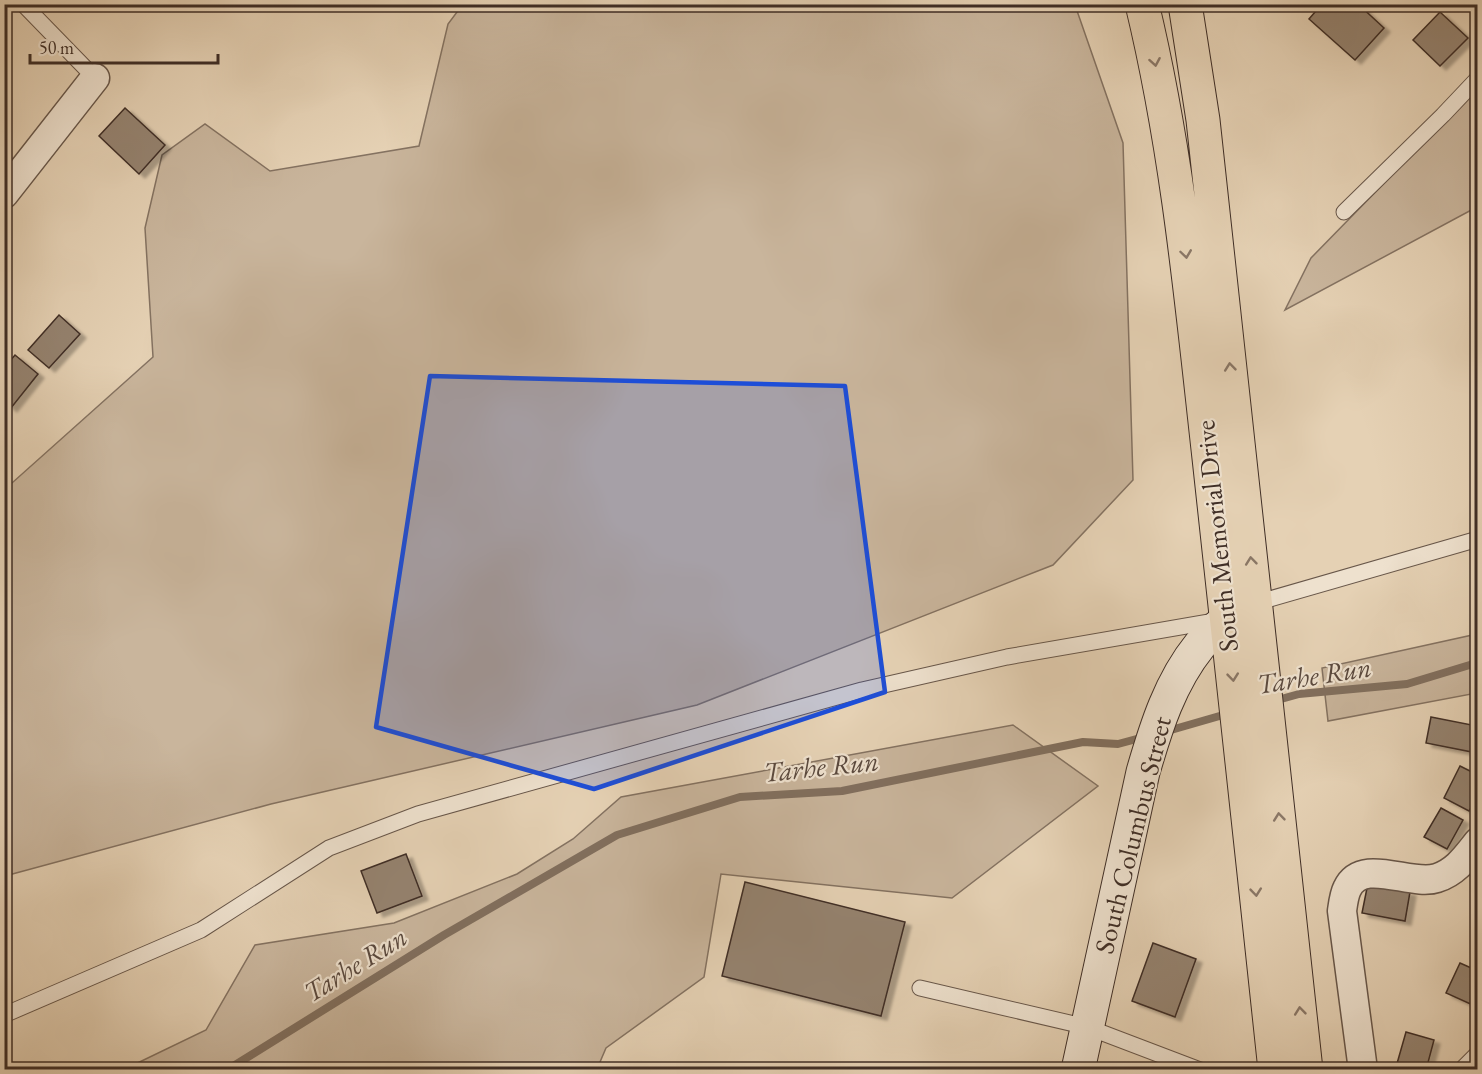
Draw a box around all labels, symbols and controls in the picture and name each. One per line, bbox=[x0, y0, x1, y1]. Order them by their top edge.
scale bar bbox=[30, 27, 218, 65]
text: 50 m bbox=[39, 36, 74, 59]
one-way arrow bbox=[1148, 56, 1161, 66]
one-way arrow bbox=[1179, 249, 1191, 259]
one-way arrow bbox=[1224, 363, 1237, 372]
street label: South Memorial Drive bbox=[1187, 419, 1246, 654]
one-way arrow bbox=[1245, 556, 1258, 566]
water label: Tarhe Run bbox=[1254, 648, 1374, 702]
one-way arrow bbox=[1226, 672, 1239, 681]
street label: South Columbus Street bbox=[1086, 712, 1179, 957]
water label: Tarhe Run bbox=[762, 742, 880, 790]
one-way arrow bbox=[1273, 813, 1286, 822]
one-way arrow bbox=[1249, 887, 1262, 896]
water label: Tarhe Run bbox=[296, 918, 414, 1010]
one-way arrow bbox=[1294, 1007, 1307, 1016]

